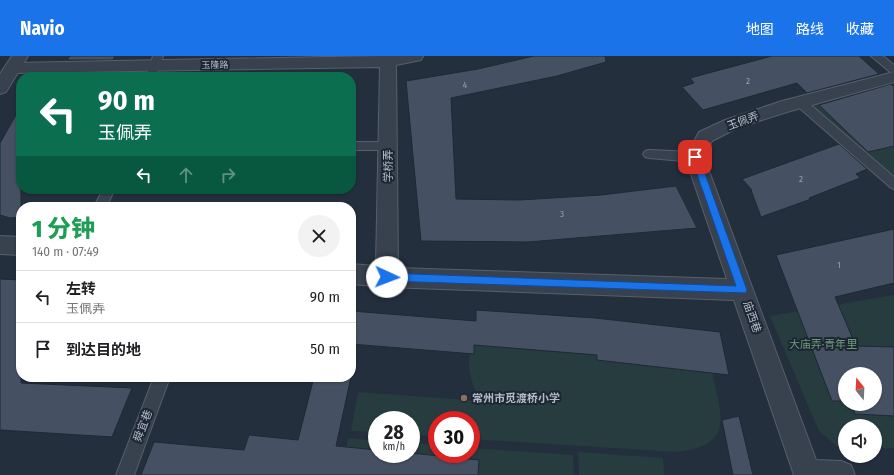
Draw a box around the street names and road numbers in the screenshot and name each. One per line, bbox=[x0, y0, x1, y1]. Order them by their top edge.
street label: 玉隆路 bbox=[201, 60, 229, 70]
street label: 玉佩弄 bbox=[725, 109, 761, 133]
street label: 学桥弄 bbox=[382, 150, 395, 183]
street label: 庙西巷 bbox=[740, 299, 764, 335]
street label: 舜宜巷 bbox=[131, 408, 155, 444]

